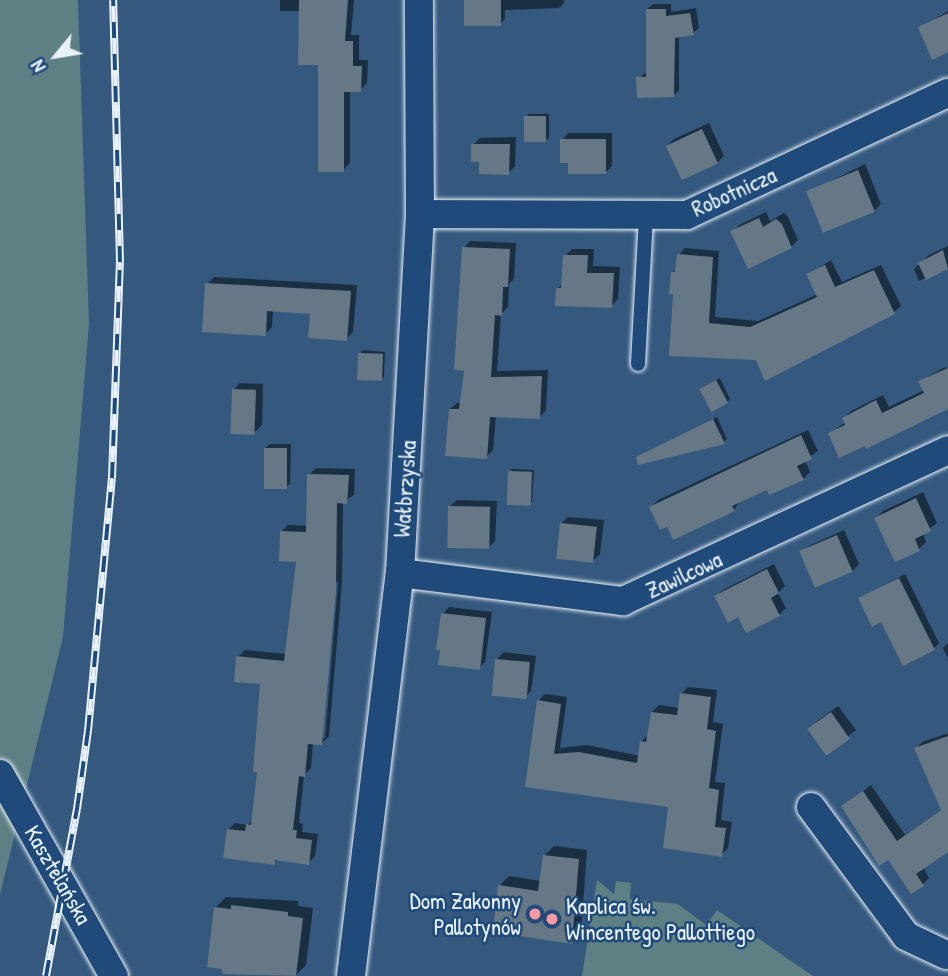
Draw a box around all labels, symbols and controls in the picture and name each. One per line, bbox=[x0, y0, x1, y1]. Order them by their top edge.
north arrow bbox=[21, 21, 91, 91]
text: N bbox=[24, 56, 52, 77]
street label: Robotnicza bbox=[687, 161, 781, 223]
street label: Wałbrzyska bbox=[388, 440, 422, 538]
street label: Zawilcowa bbox=[642, 545, 726, 605]
street label: Kasztelańska bbox=[19, 821, 97, 929]
place label: Dom Zakonny Pallotynów bbox=[410, 887, 521, 941]
place label: Kaplica św. Wincentego Pallottiego bbox=[566, 892, 755, 946]
marker: Dom Zakonny Pallotynów bbox=[527, 906, 543, 922]
marker: Kaplica św. Wincentego Pallottiego bbox=[544, 911, 560, 927]

